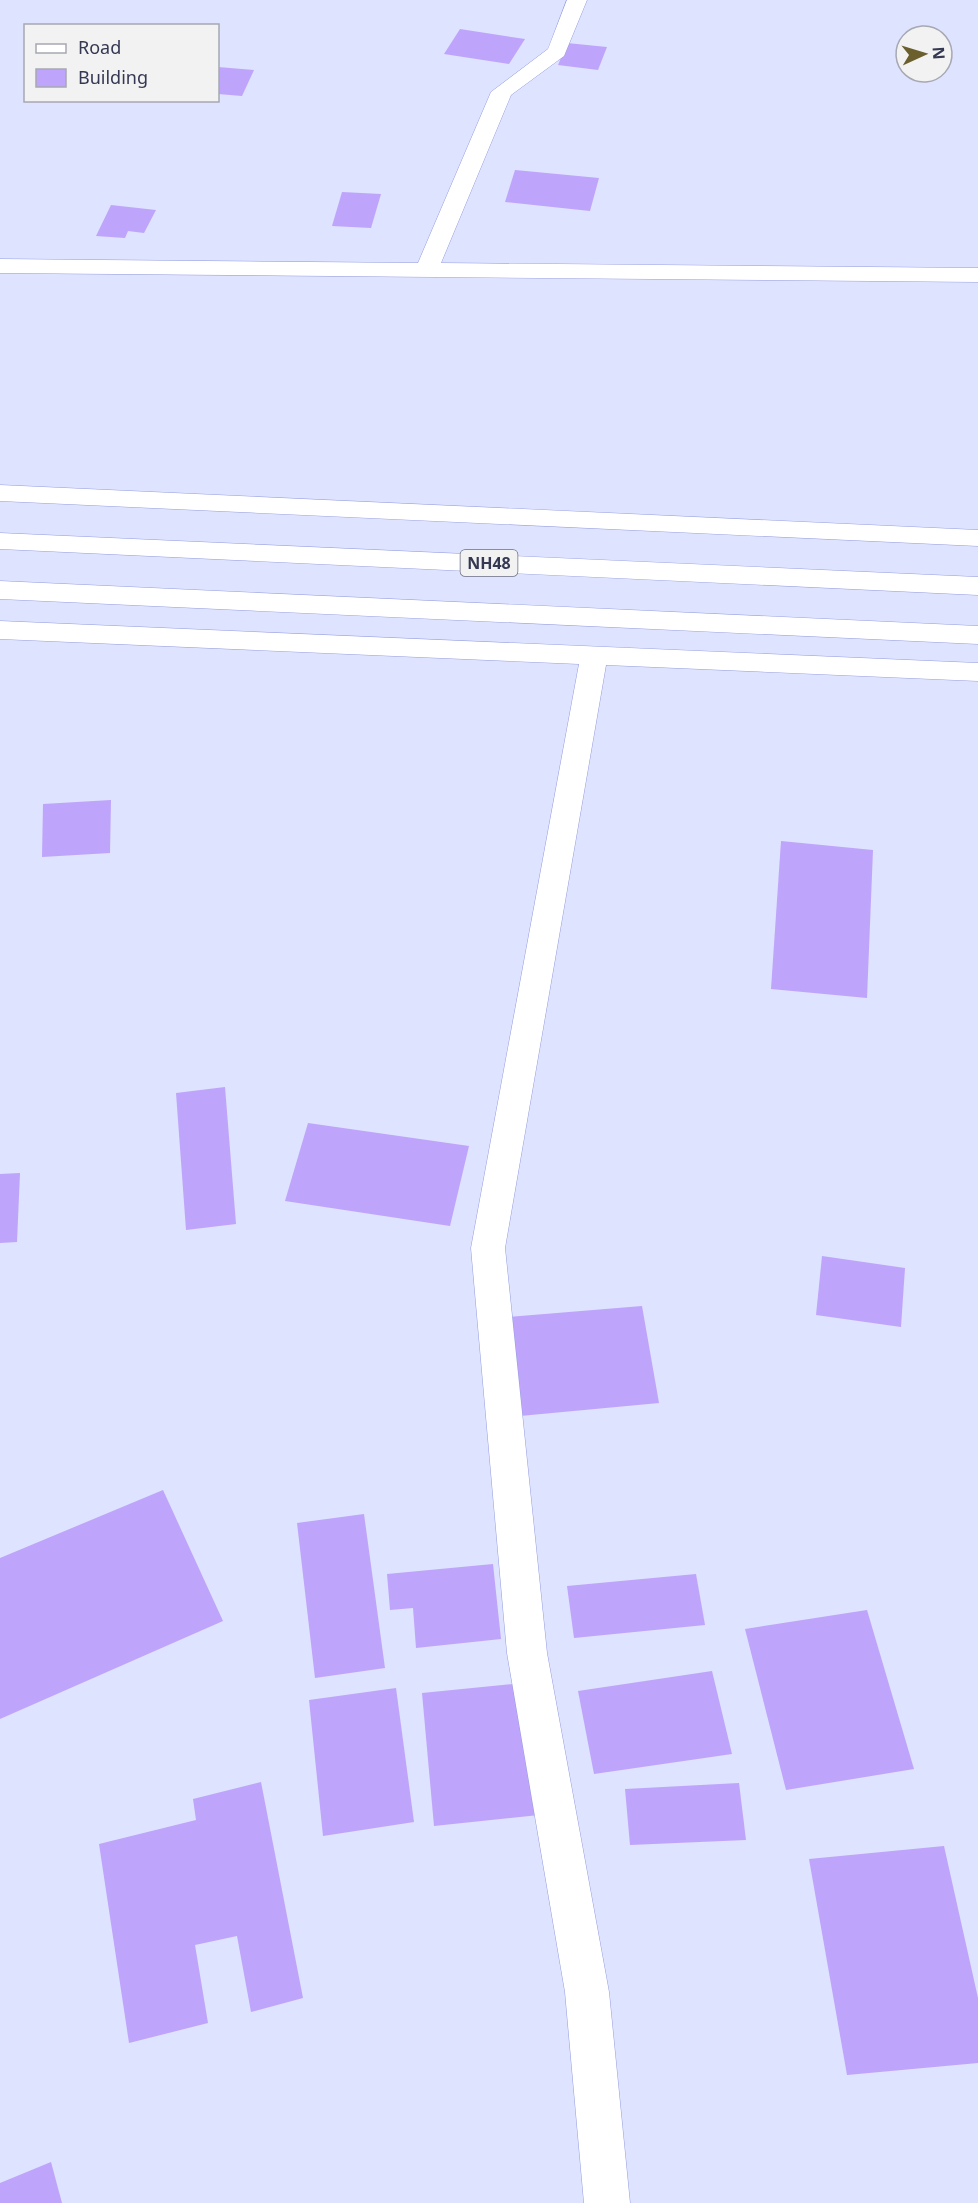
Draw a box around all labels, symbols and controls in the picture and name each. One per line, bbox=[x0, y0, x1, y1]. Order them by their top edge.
legend bbox=[24, 24, 219, 102]
north arrow bbox=[894, 24, 954, 84]
text: Road bbox=[78, 35, 121, 59]
text: N bbox=[928, 46, 950, 60]
text: Building bbox=[78, 65, 148, 89]
road number: NH48 bbox=[460, 550, 518, 576]

